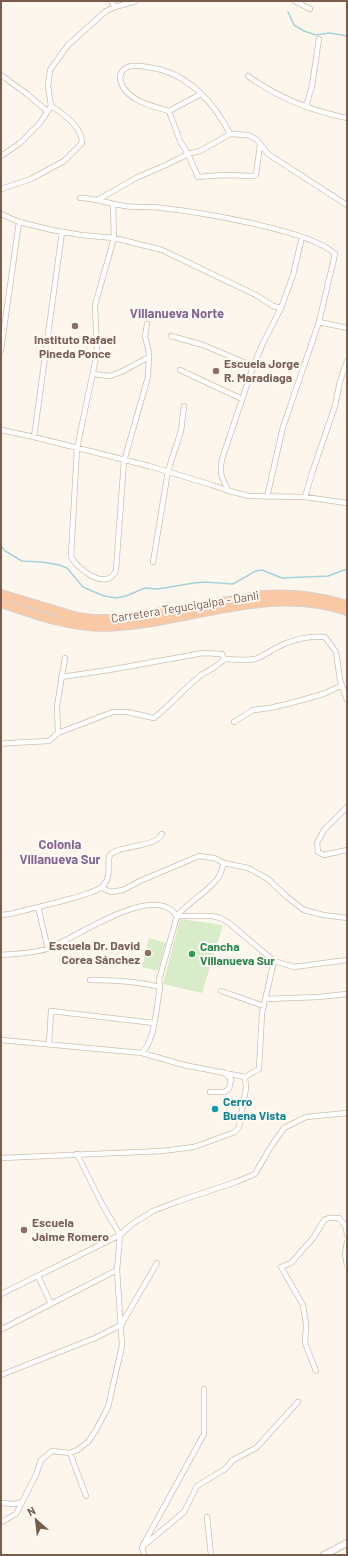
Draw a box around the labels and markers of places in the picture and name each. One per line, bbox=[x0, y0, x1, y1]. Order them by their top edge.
marker: Instituto Rafael Pineda Ponce bbox=[70, 321, 80, 331]
place label: Instituto Rafael Pineda Ponce bbox=[34, 332, 116, 360]
place label: Escuela Jorge R. Maradiaga bbox=[224, 356, 300, 384]
marker: Escuela Jorge R. Maradiaga bbox=[211, 366, 221, 376]
place label: Escuela Dr. David Corea Sánchez bbox=[49, 938, 140, 966]
place label: Cancha Villanueva Sur bbox=[200, 939, 275, 967]
marker: Escuela Dr. David Corea Sánchez bbox=[143, 948, 153, 958]
marker: Cancha Villanueva Sur bbox=[187, 949, 197, 959]
place label: Cerro Buena Vista bbox=[223, 1094, 286, 1122]
marker: Cerro Buena Vista bbox=[210, 1104, 220, 1114]
place label: Escuela Jaime Romero bbox=[32, 1215, 109, 1243]
marker: Escuela Jaime Romero bbox=[19, 1225, 29, 1235]

